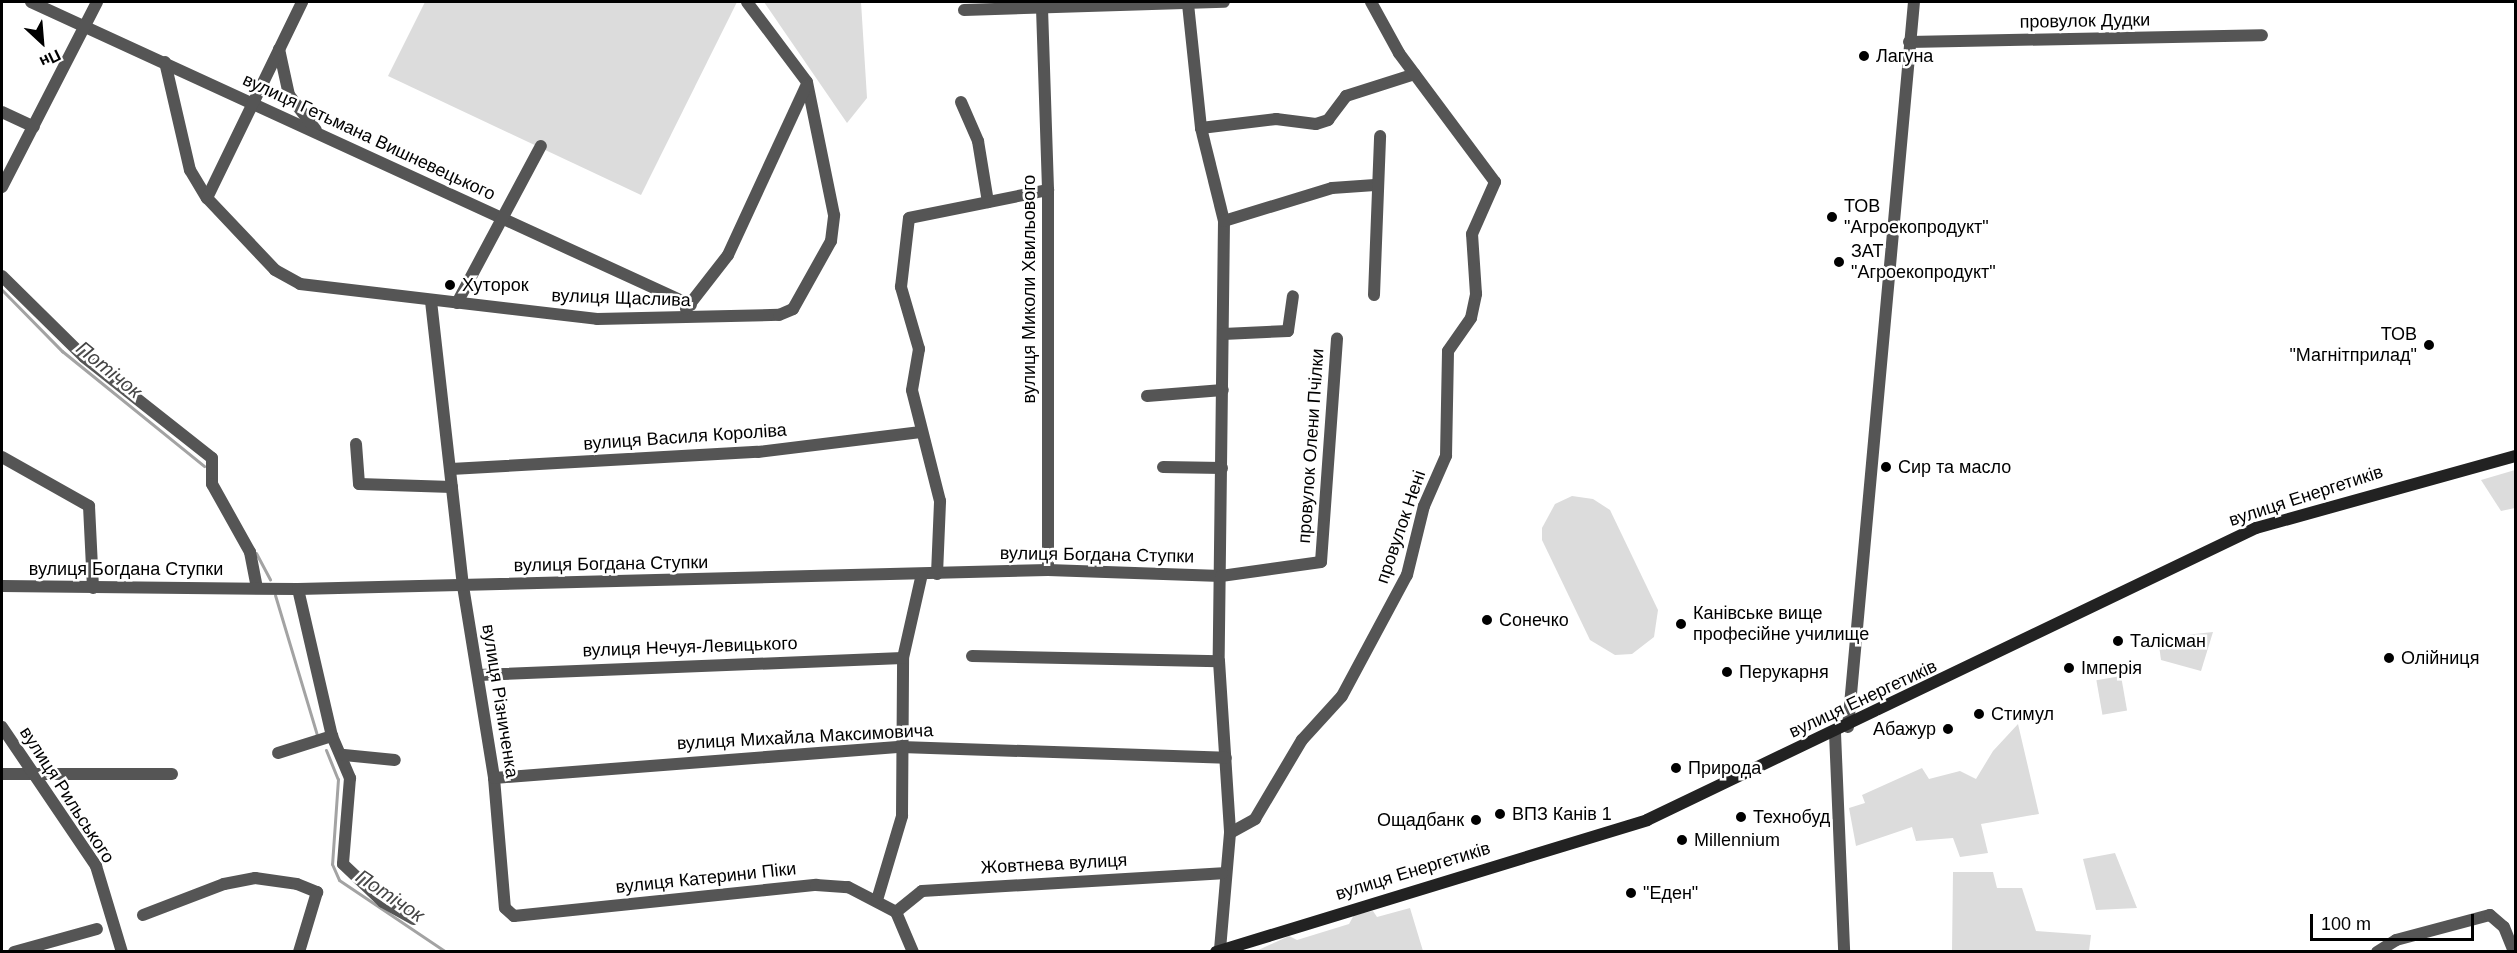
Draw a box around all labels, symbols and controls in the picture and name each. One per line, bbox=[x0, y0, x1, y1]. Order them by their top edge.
street label: провулок Дудки bbox=[2020, 9, 2150, 33]
north arrow bbox=[12, 12, 72, 72]
place label: Лагуна bbox=[1876, 45, 1933, 67]
text: Пн bbox=[37, 46, 63, 71]
marker: Лагуна bbox=[1857, 49, 1871, 63]
street label: вулиця Гетьмана Вишневецького bbox=[239, 69, 499, 205]
street label: вулиця Миколи Хвильового bbox=[1018, 175, 1040, 403]
place label: ТОВ "Агроекопродукт" bbox=[1844, 196, 1989, 238]
marker: ТОВ "Агроекопродукт" bbox=[1825, 210, 1839, 224]
place label: ЗАТ "Агроекопродукт" bbox=[1851, 241, 1996, 284]
marker: ЗАТ "Агроекопродукт" bbox=[1832, 255, 1846, 269]
place label: Хуторок bbox=[462, 274, 529, 296]
marker: Хуторок bbox=[443, 278, 457, 292]
street label: вулиця Щаслива bbox=[551, 285, 691, 311]
place label: ТОВ "Магнітприлад" bbox=[2289, 324, 2417, 366]
water label: Потічок bbox=[71, 336, 147, 404]
marker: ТОВ "Магнітприлад" bbox=[2422, 338, 2436, 352]
street label: провулок Олени Пчілки bbox=[1293, 348, 1329, 544]
street label: вулиця Василя Короліва bbox=[583, 419, 787, 455]
place label: Сир та масло bbox=[1898, 456, 2011, 478]
marker: Сир та масло bbox=[1879, 460, 1893, 474]
street label: вулиця Енергетиків bbox=[2226, 461, 2386, 531]
street label: провулок Нені bbox=[1372, 468, 1430, 586]
street label: вулиця Богдана Ступки bbox=[1000, 543, 1194, 567]
street label: вулиця Богдана Ступки bbox=[514, 552, 708, 576]
street label: вулиця Богдана Ступки bbox=[29, 558, 223, 580]
place label: Канівське вище професійне училище bbox=[1693, 603, 1869, 646]
place label: Сонечко bbox=[1499, 609, 1569, 631]
marker: Сонечко bbox=[1480, 613, 1494, 627]
marker: Канівське вище професійне училище bbox=[1674, 617, 1688, 631]
street label: вулиця Різниченка bbox=[477, 623, 523, 779]
place label: Талісман bbox=[2130, 630, 2206, 652]
street label: вулиця Нечуя-Левицького bbox=[582, 632, 798, 662]
marker: Талісман bbox=[2111, 634, 2125, 648]
place label: Олійниця bbox=[2401, 647, 2479, 669]
marker: Олійниця bbox=[2382, 651, 2396, 665]
street label: вулиця Енергетиків bbox=[1786, 655, 1940, 743]
place label: Імперія bbox=[2081, 657, 2142, 679]
place label: Перукарня bbox=[1739, 661, 1829, 683]
marker: Імперія bbox=[2062, 661, 2076, 675]
marker: Перукарня bbox=[1720, 665, 1734, 679]
place label: Стимул bbox=[1991, 703, 2054, 725]
marker: Стимул bbox=[1972, 707, 1986, 721]
place label: Абажур bbox=[1873, 718, 1936, 740]
street label: вулиця Михайла Максимовича bbox=[676, 720, 934, 754]
marker: Абажур bbox=[1941, 722, 1955, 736]
street label: вулиця Рильського bbox=[15, 723, 119, 867]
place label: Природа bbox=[1688, 757, 1761, 779]
marker: Природа bbox=[1669, 761, 1683, 775]
place label: ВПЗ Канів 1 bbox=[1512, 803, 1612, 825]
place label: Технобуд bbox=[1753, 806, 1830, 828]
marker: ВПЗ Канів 1 bbox=[1493, 807, 1507, 821]
place label: Ощадбанк bbox=[1377, 809, 1464, 831]
marker: Технобуд bbox=[1734, 810, 1748, 824]
marker: Ощадбанк bbox=[1469, 813, 1483, 827]
place label: Millennium bbox=[1694, 829, 1780, 851]
marker: Millennium bbox=[1675, 833, 1689, 847]
street label: вулиця Енергетиків bbox=[1333, 837, 1493, 905]
street label: Жовтнева вулиця bbox=[980, 849, 1128, 879]
street label: вулиця Катерини Піки bbox=[615, 858, 797, 898]
water label: Потічок bbox=[351, 864, 429, 928]
place label: "Еден" bbox=[1643, 882, 1698, 904]
marker: "Еден" bbox=[1624, 886, 1638, 900]
scale bar bbox=[2313, 902, 2476, 940]
text: 100 m bbox=[2321, 914, 2371, 934]

